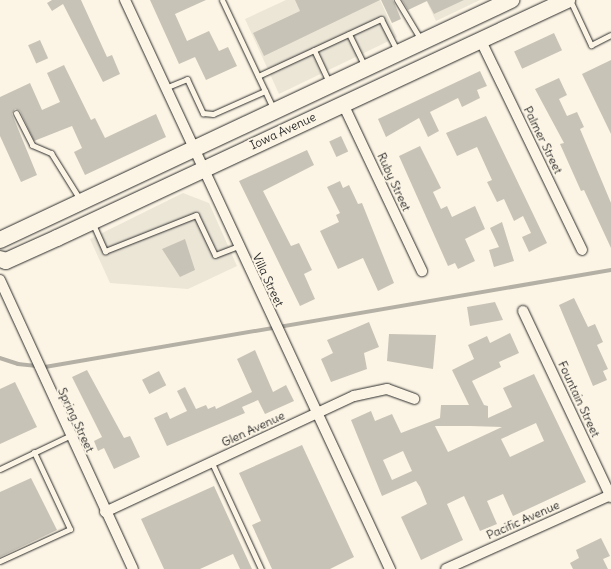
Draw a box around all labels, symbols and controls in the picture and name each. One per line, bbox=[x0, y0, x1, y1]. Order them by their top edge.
street label: Palmer Street bbox=[520, 104, 566, 176]
street label: Iowa Avenue bbox=[248, 109, 318, 153]
street label: Ruby Street bbox=[374, 150, 414, 214]
street label: Villa Street bbox=[249, 251, 287, 309]
street label: Fountain Street bbox=[555, 359, 603, 439]
street label: Spring Street bbox=[55, 385, 97, 455]
street label: Glen Avenue bbox=[219, 408, 287, 450]
street label: Pacific Avenue bbox=[484, 497, 562, 543]

